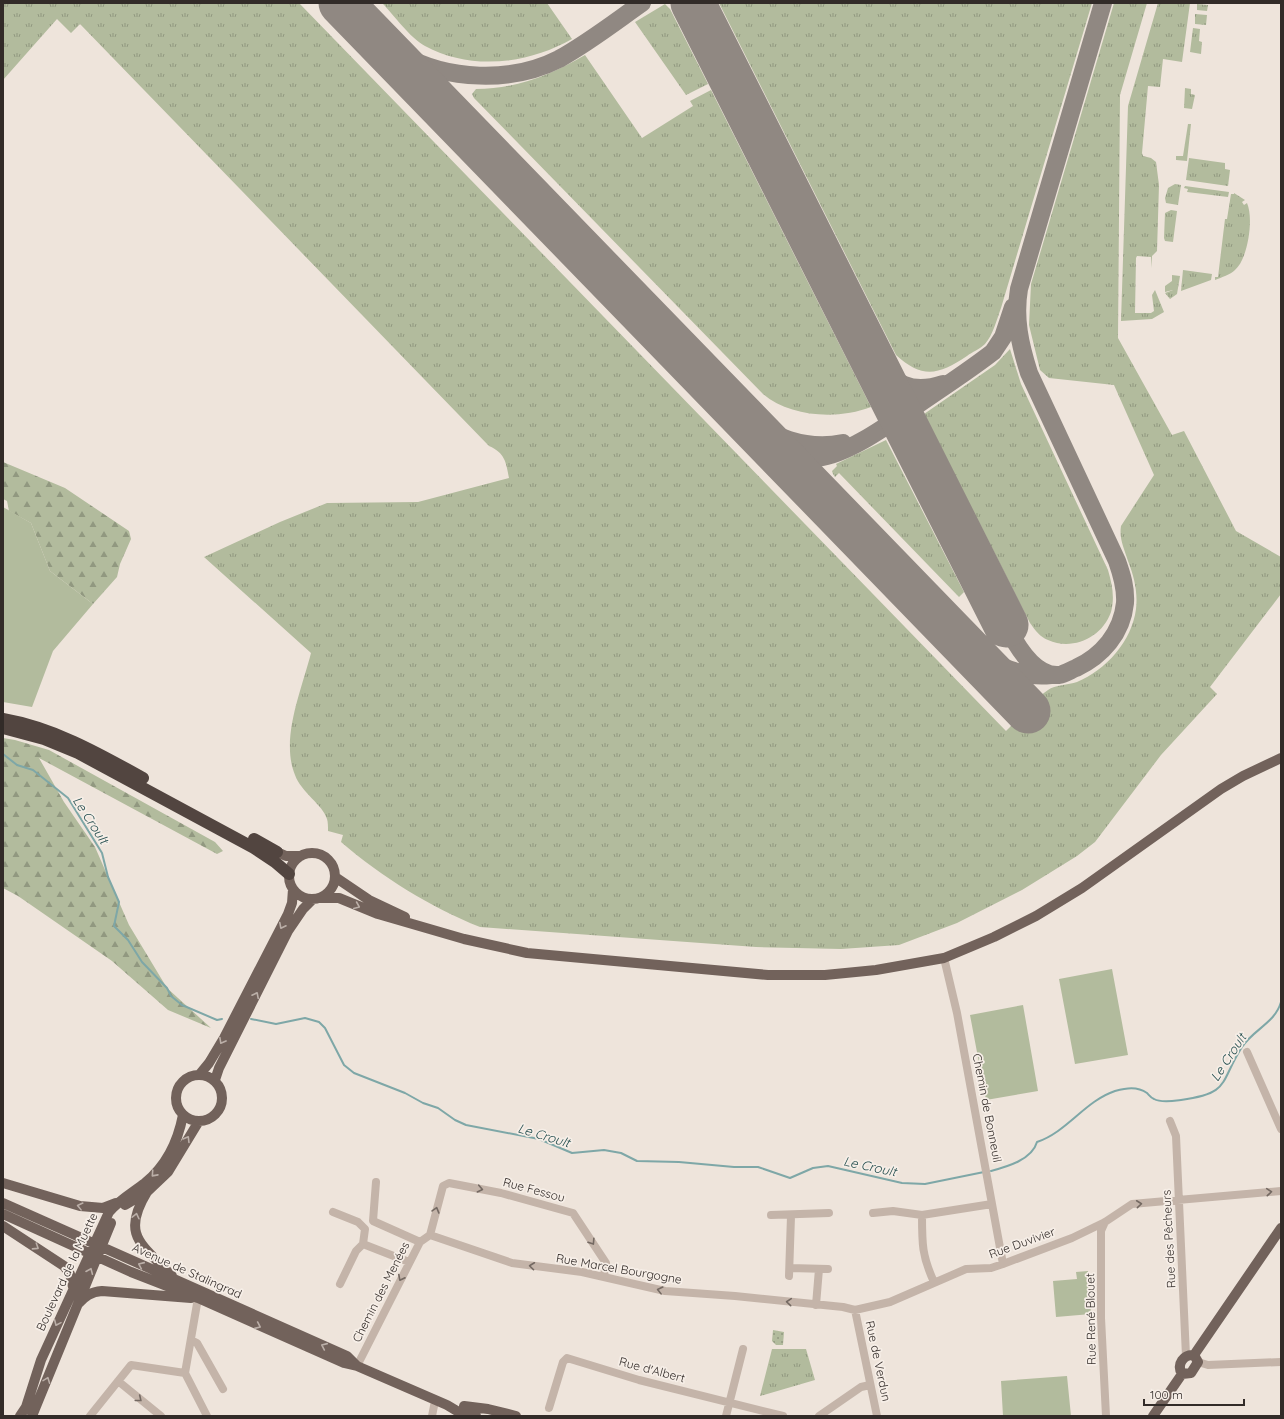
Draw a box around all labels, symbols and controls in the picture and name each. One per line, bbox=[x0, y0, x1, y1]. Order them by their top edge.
water label: Le Croult bbox=[70, 793, 113, 848]
one-way arrow bbox=[354, 901, 361, 909]
one-way arrow bbox=[279, 921, 286, 929]
one-way arrow bbox=[251, 992, 259, 999]
water label: Le Croult bbox=[1207, 1029, 1250, 1084]
one-way arrow bbox=[219, 1037, 226, 1044]
street label: Chemin de Bonneuil bbox=[970, 1052, 1005, 1163]
water label: Le Croult bbox=[516, 1120, 573, 1151]
one-way arrow bbox=[182, 1136, 190, 1143]
water label: Le Croult bbox=[842, 1153, 899, 1180]
one-way arrow bbox=[151, 1169, 158, 1176]
street label: Rue Fessou bbox=[502, 1174, 567, 1205]
one-way arrow bbox=[477, 1185, 483, 1193]
one-way arrow bbox=[1266, 1188, 1272, 1197]
street label: Rue des Pêcheurs bbox=[1158, 1189, 1179, 1289]
one-way arrow bbox=[1136, 1199, 1142, 1208]
one-way arrow bbox=[77, 1202, 83, 1210]
one-way arrow bbox=[431, 1207, 440, 1214]
street label: Boulevard de la Muette bbox=[33, 1210, 101, 1333]
one-way arrow bbox=[131, 1212, 139, 1219]
street label: Rue Duvivier bbox=[987, 1223, 1057, 1261]
one-way arrow bbox=[587, 1238, 594, 1245]
street label: Chemin des Menées bbox=[349, 1239, 413, 1345]
street label: Avenue de Stalingrad bbox=[130, 1240, 244, 1301]
one-way arrow bbox=[32, 1242, 39, 1250]
street label: Rue Marcel Bourgogne bbox=[555, 1250, 683, 1287]
one-way arrow bbox=[138, 1262, 146, 1270]
one-way arrow bbox=[529, 1262, 535, 1271]
one-way arrow bbox=[86, 1267, 94, 1274]
street label: Rue René Blouet bbox=[1082, 1273, 1099, 1365]
one-way arrow bbox=[398, 1274, 406, 1281]
one-way arrow bbox=[656, 1286, 663, 1294]
one-way arrow bbox=[786, 1298, 792, 1307]
one-way arrow bbox=[54, 1318, 62, 1326]
street label: Rue de Verdun bbox=[863, 1319, 894, 1403]
one-way arrow bbox=[254, 1321, 262, 1329]
one-way arrow bbox=[321, 1342, 328, 1350]
street label: Rue d'Albert bbox=[618, 1354, 687, 1386]
one-way arrow bbox=[42, 1376, 50, 1383]
scale bar bbox=[1144, 1381, 1244, 1407]
text: 100 m bbox=[1150, 1387, 1183, 1402]
one-way arrow bbox=[135, 1394, 142, 1401]

